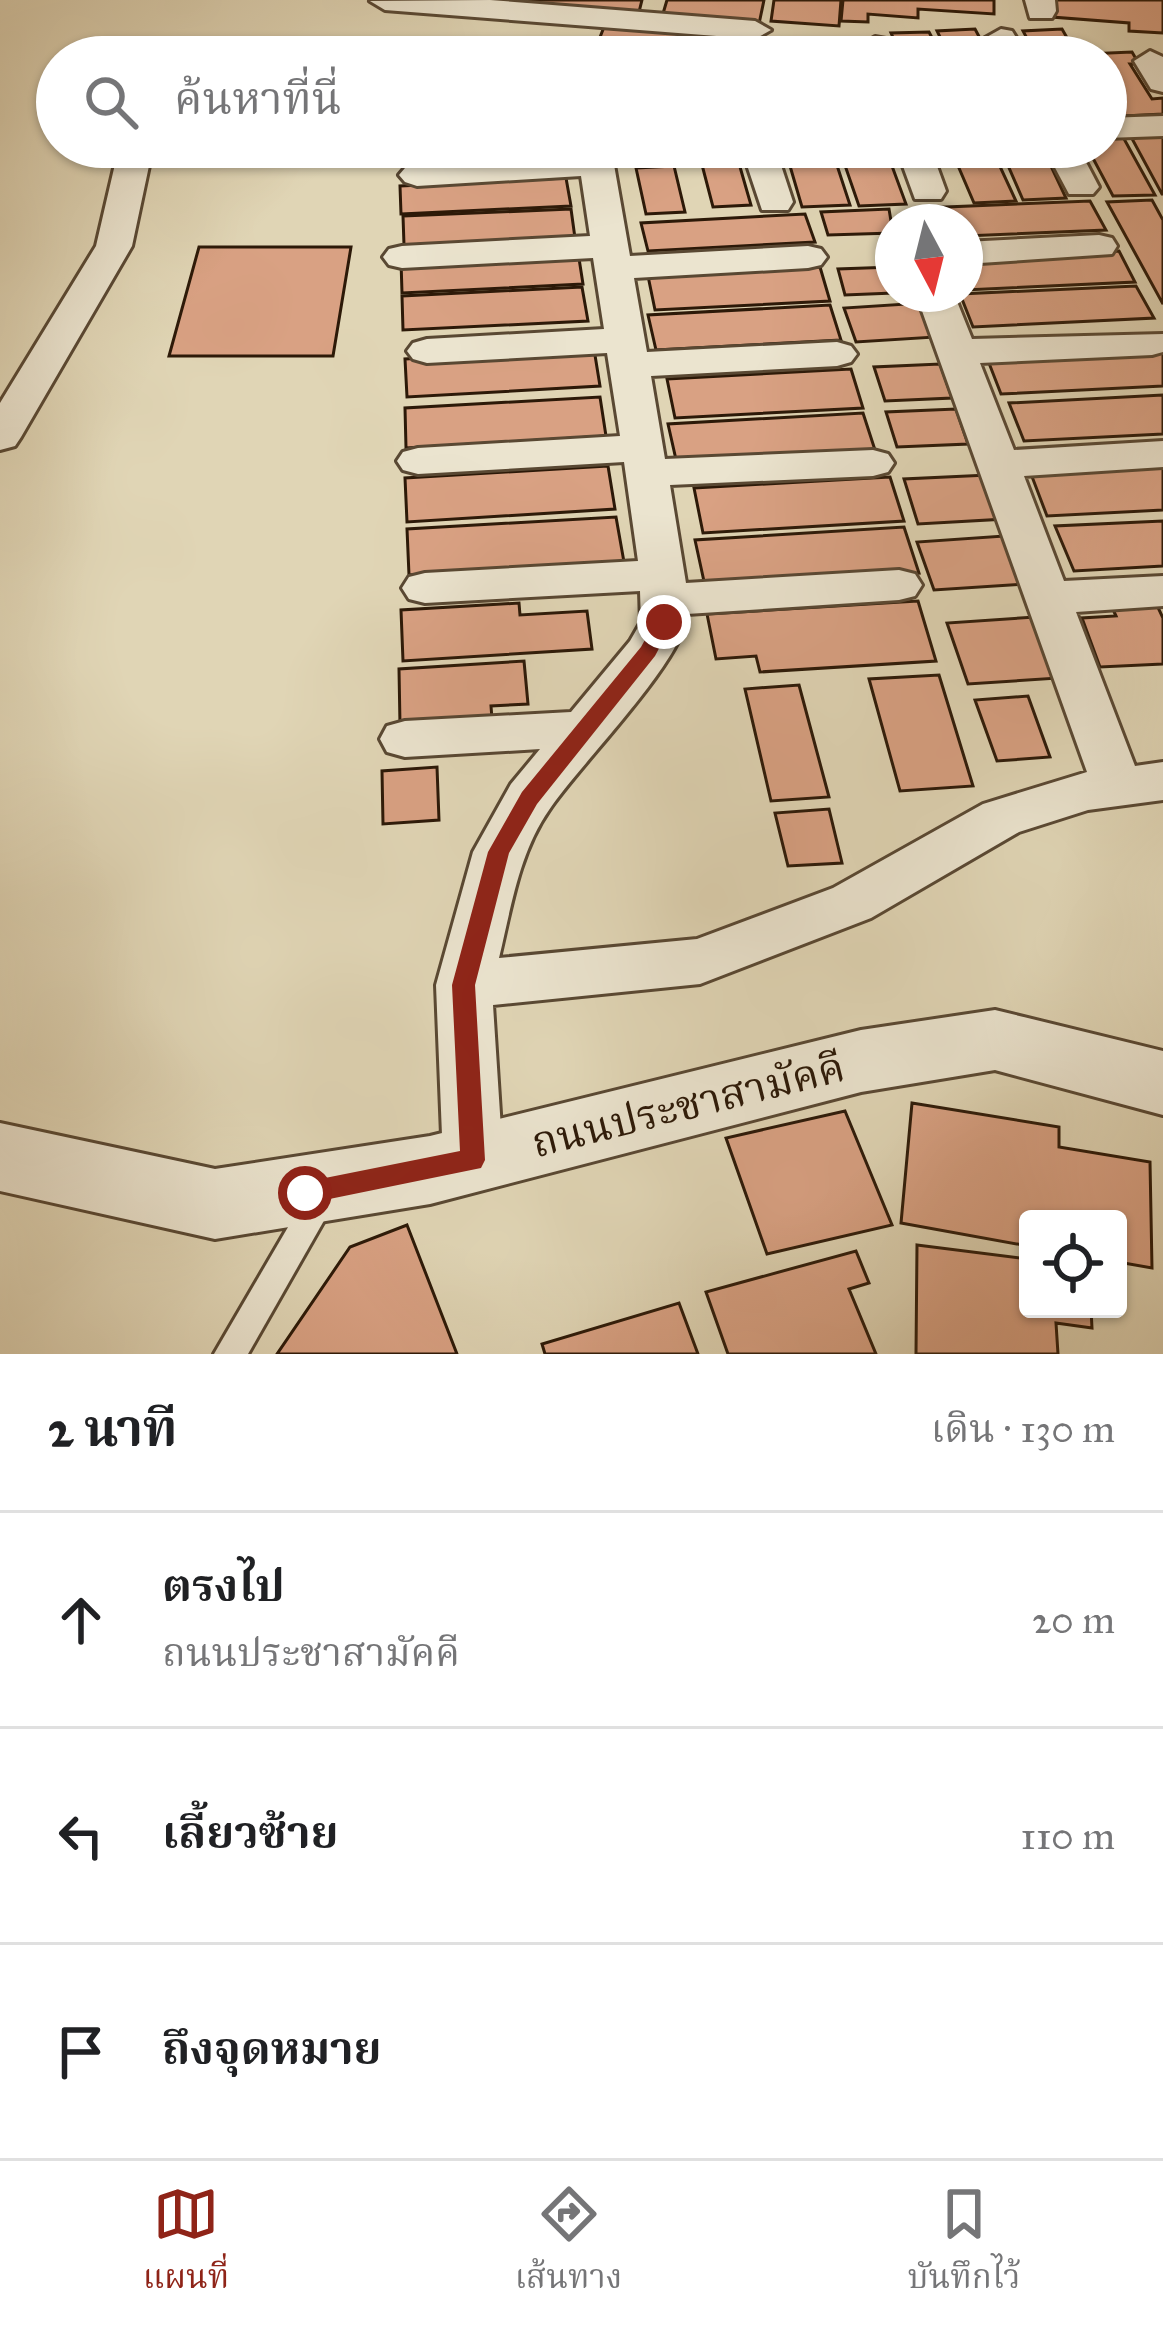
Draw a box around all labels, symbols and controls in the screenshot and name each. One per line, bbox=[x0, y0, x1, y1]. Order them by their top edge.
search box bbox=[36, 36, 1127, 168]
icon: search bbox=[78, 69, 144, 135]
text: ค้นหาที่นี่ bbox=[174, 71, 342, 126]
north arrow bbox=[875, 204, 983, 312]
route end bbox=[637, 595, 691, 649]
street label: ถนนประชาสามัคคี bbox=[526, 1041, 850, 1169]
route start bbox=[278, 1166, 332, 1220]
map controls bbox=[1019, 1210, 1127, 1318]
button: locate bbox=[1019, 1210, 1127, 1318]
text: 2 นาที bbox=[48, 1398, 177, 1460]
text: เดิน · 130 m bbox=[931, 1405, 1115, 1453]
text: ตรงไป bbox=[162, 1558, 285, 1613]
icon: ahead bbox=[48, 1587, 114, 1653]
text: 20 m bbox=[1032, 1596, 1115, 1644]
text: ถนนประชาสามัคคี bbox=[162, 1629, 460, 1677]
icon: left bbox=[48, 1803, 114, 1869]
text: เลี้ยวซ้าย bbox=[162, 1805, 338, 1860]
text: 110 m bbox=[1020, 1812, 1115, 1860]
icon: arrive bbox=[48, 2019, 114, 2085]
text: ถึงจุดหมาย bbox=[162, 2021, 382, 2076]
tab: แผนที่ bbox=[143, 2181, 229, 2306]
tab: เส้นทาง bbox=[515, 2181, 622, 2306]
tab: บันทึกไว้ bbox=[908, 2181, 1020, 2306]

